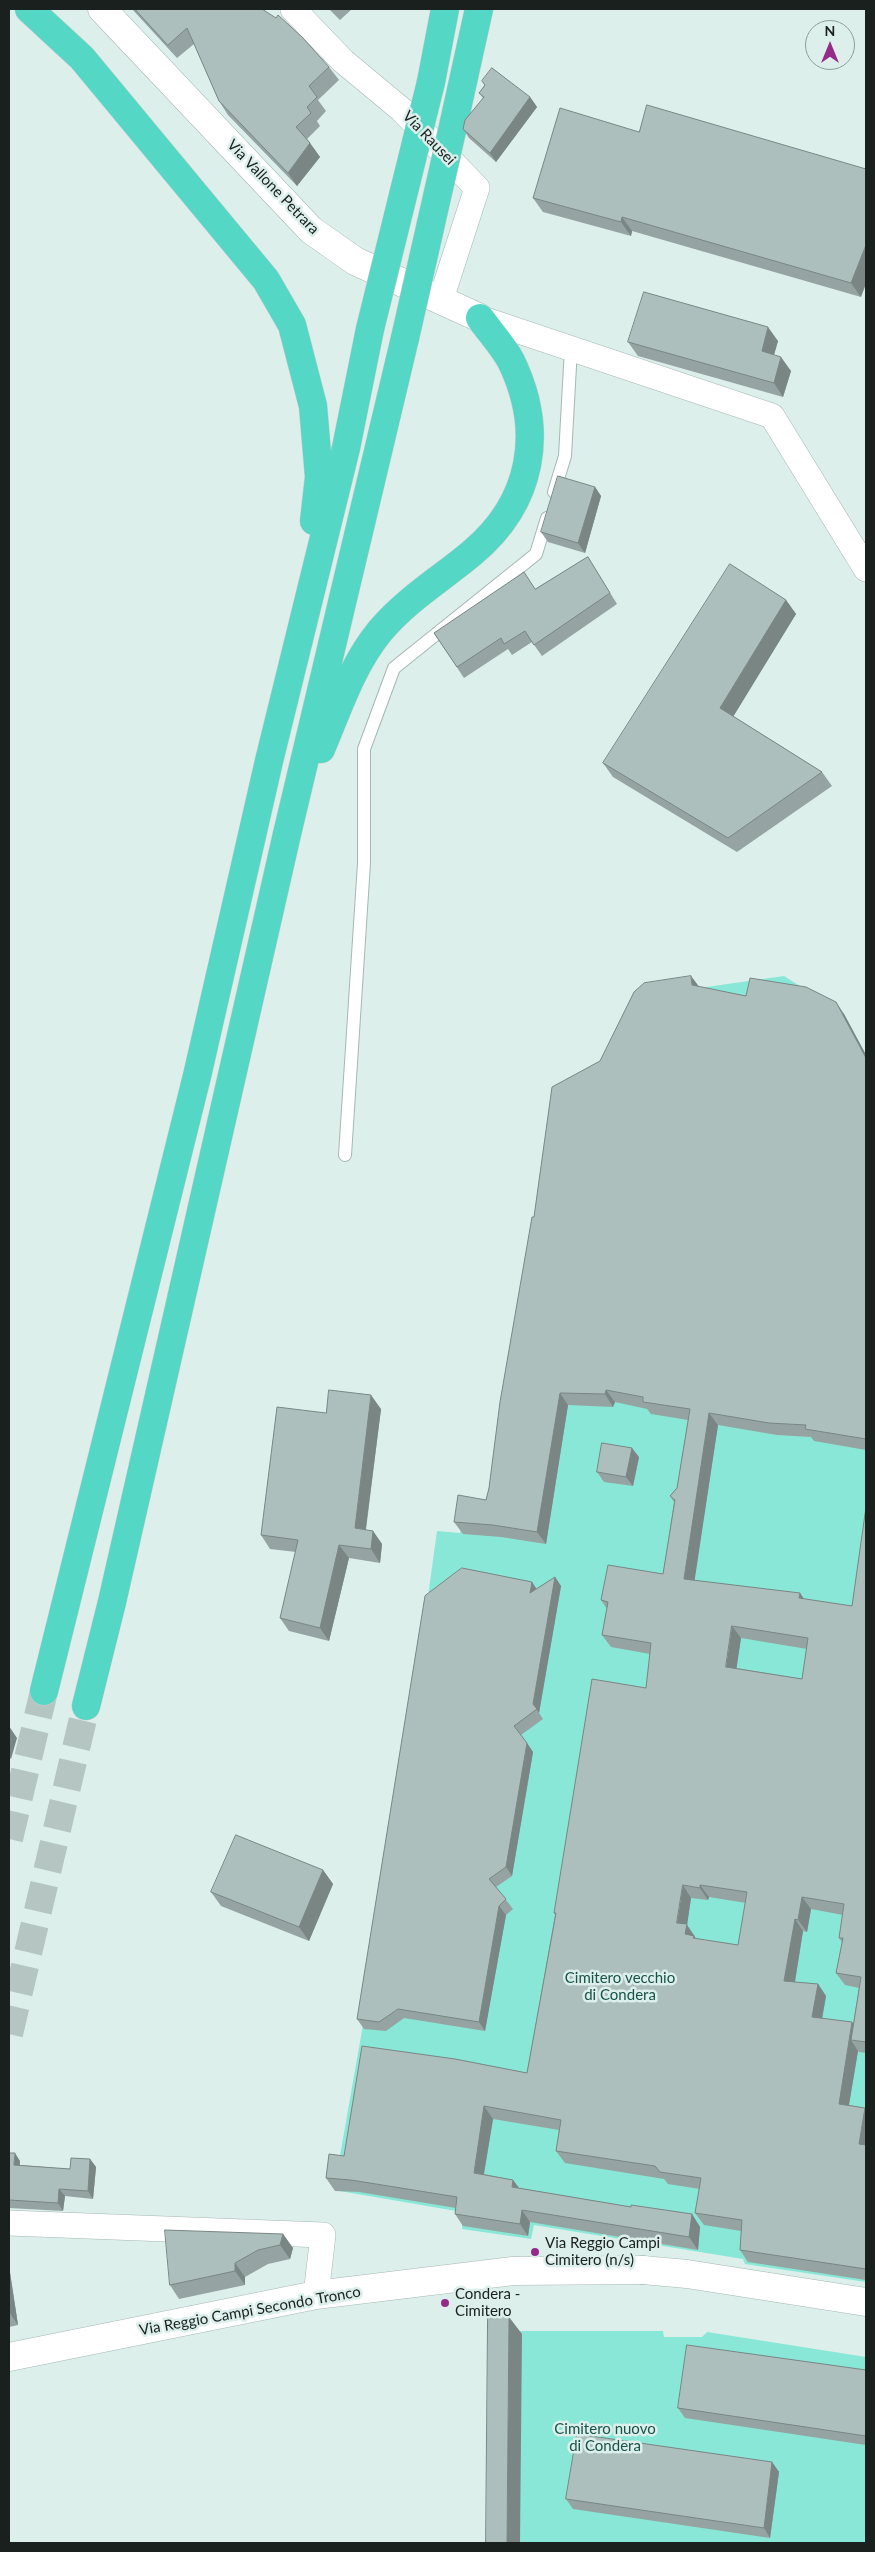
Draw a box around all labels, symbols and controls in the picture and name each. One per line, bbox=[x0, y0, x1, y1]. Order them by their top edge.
north arrow bbox=[805, 20, 855, 70]
text: N bbox=[825, 22, 835, 39]
street label: Via Rausei bbox=[399, 107, 459, 169]
street label: Via Vallone Petrara bbox=[223, 136, 323, 238]
park label: Cimitero vecchio di Condera bbox=[565, 1969, 675, 2004]
place label: Via Reggio Campi Cimitero (n/s) bbox=[545, 2234, 660, 2269]
marker: Via Reggio Campi Cimitero (n/s) bbox=[529, 2246, 541, 2258]
street label: Via Reggio Campi Secondo Tronco bbox=[138, 2283, 362, 2339]
place label: Condera - Cimitero bbox=[455, 2285, 520, 2320]
marker: Condera - Cimitero bbox=[439, 2297, 451, 2309]
park label: Cimitero nuovo di Condera bbox=[554, 2420, 656, 2455]

